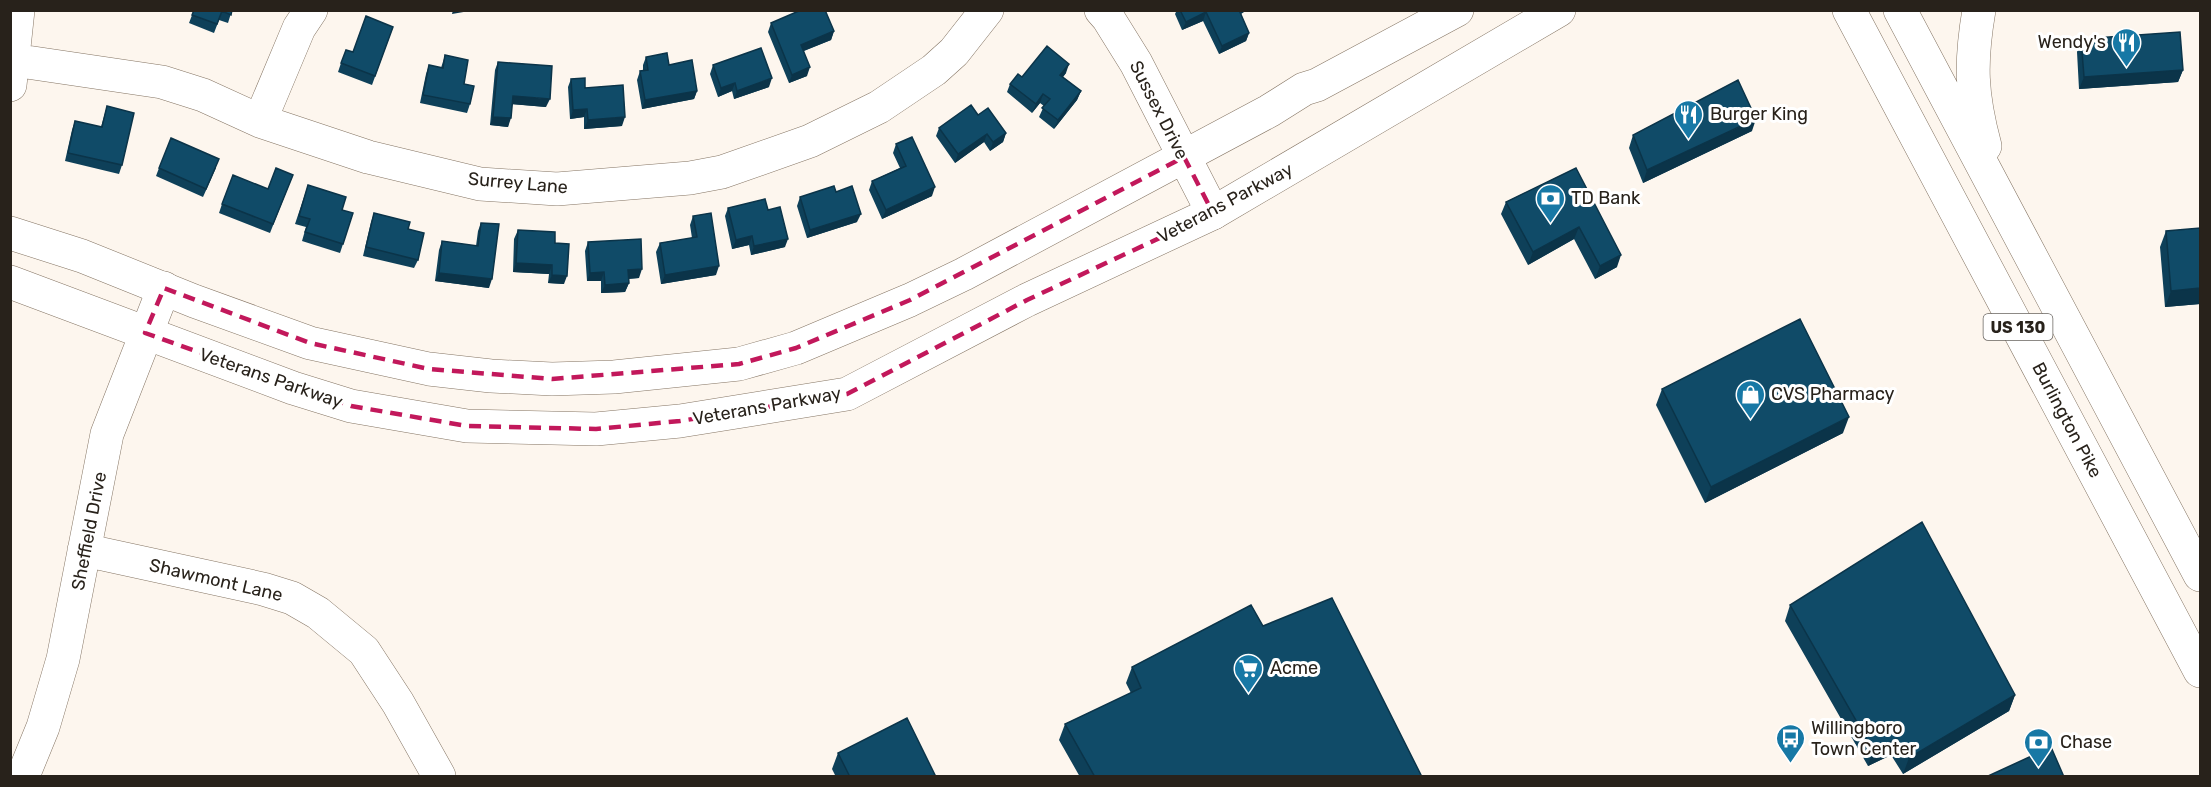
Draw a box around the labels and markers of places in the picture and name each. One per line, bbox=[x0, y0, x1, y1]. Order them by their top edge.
restaurant icon: Wendy's bbox=[2111, 26, 2143, 68]
place label: Wendy's bbox=[2038, 31, 2106, 53]
restaurant icon: Burger King bbox=[1673, 98, 1705, 140]
place label: Burger King bbox=[1710, 103, 1808, 125]
bank icon: TD Bank bbox=[1534, 182, 1566, 224]
place label: TD Bank bbox=[1571, 187, 1641, 209]
shop icon: CVS Pharmacy bbox=[1734, 378, 1766, 420]
place label: CVS Pharmacy bbox=[1771, 383, 1895, 405]
supermarket icon: Acme bbox=[1233, 652, 1265, 694]
place label: Acme bbox=[1270, 657, 1318, 679]
place label: Willingboro Town Center bbox=[1811, 717, 1916, 760]
bus stop icon: Willingboro Town Center bbox=[1774, 722, 1806, 764]
bank icon: Chase bbox=[2023, 726, 2055, 768]
place label: Chase bbox=[2060, 731, 2112, 753]

